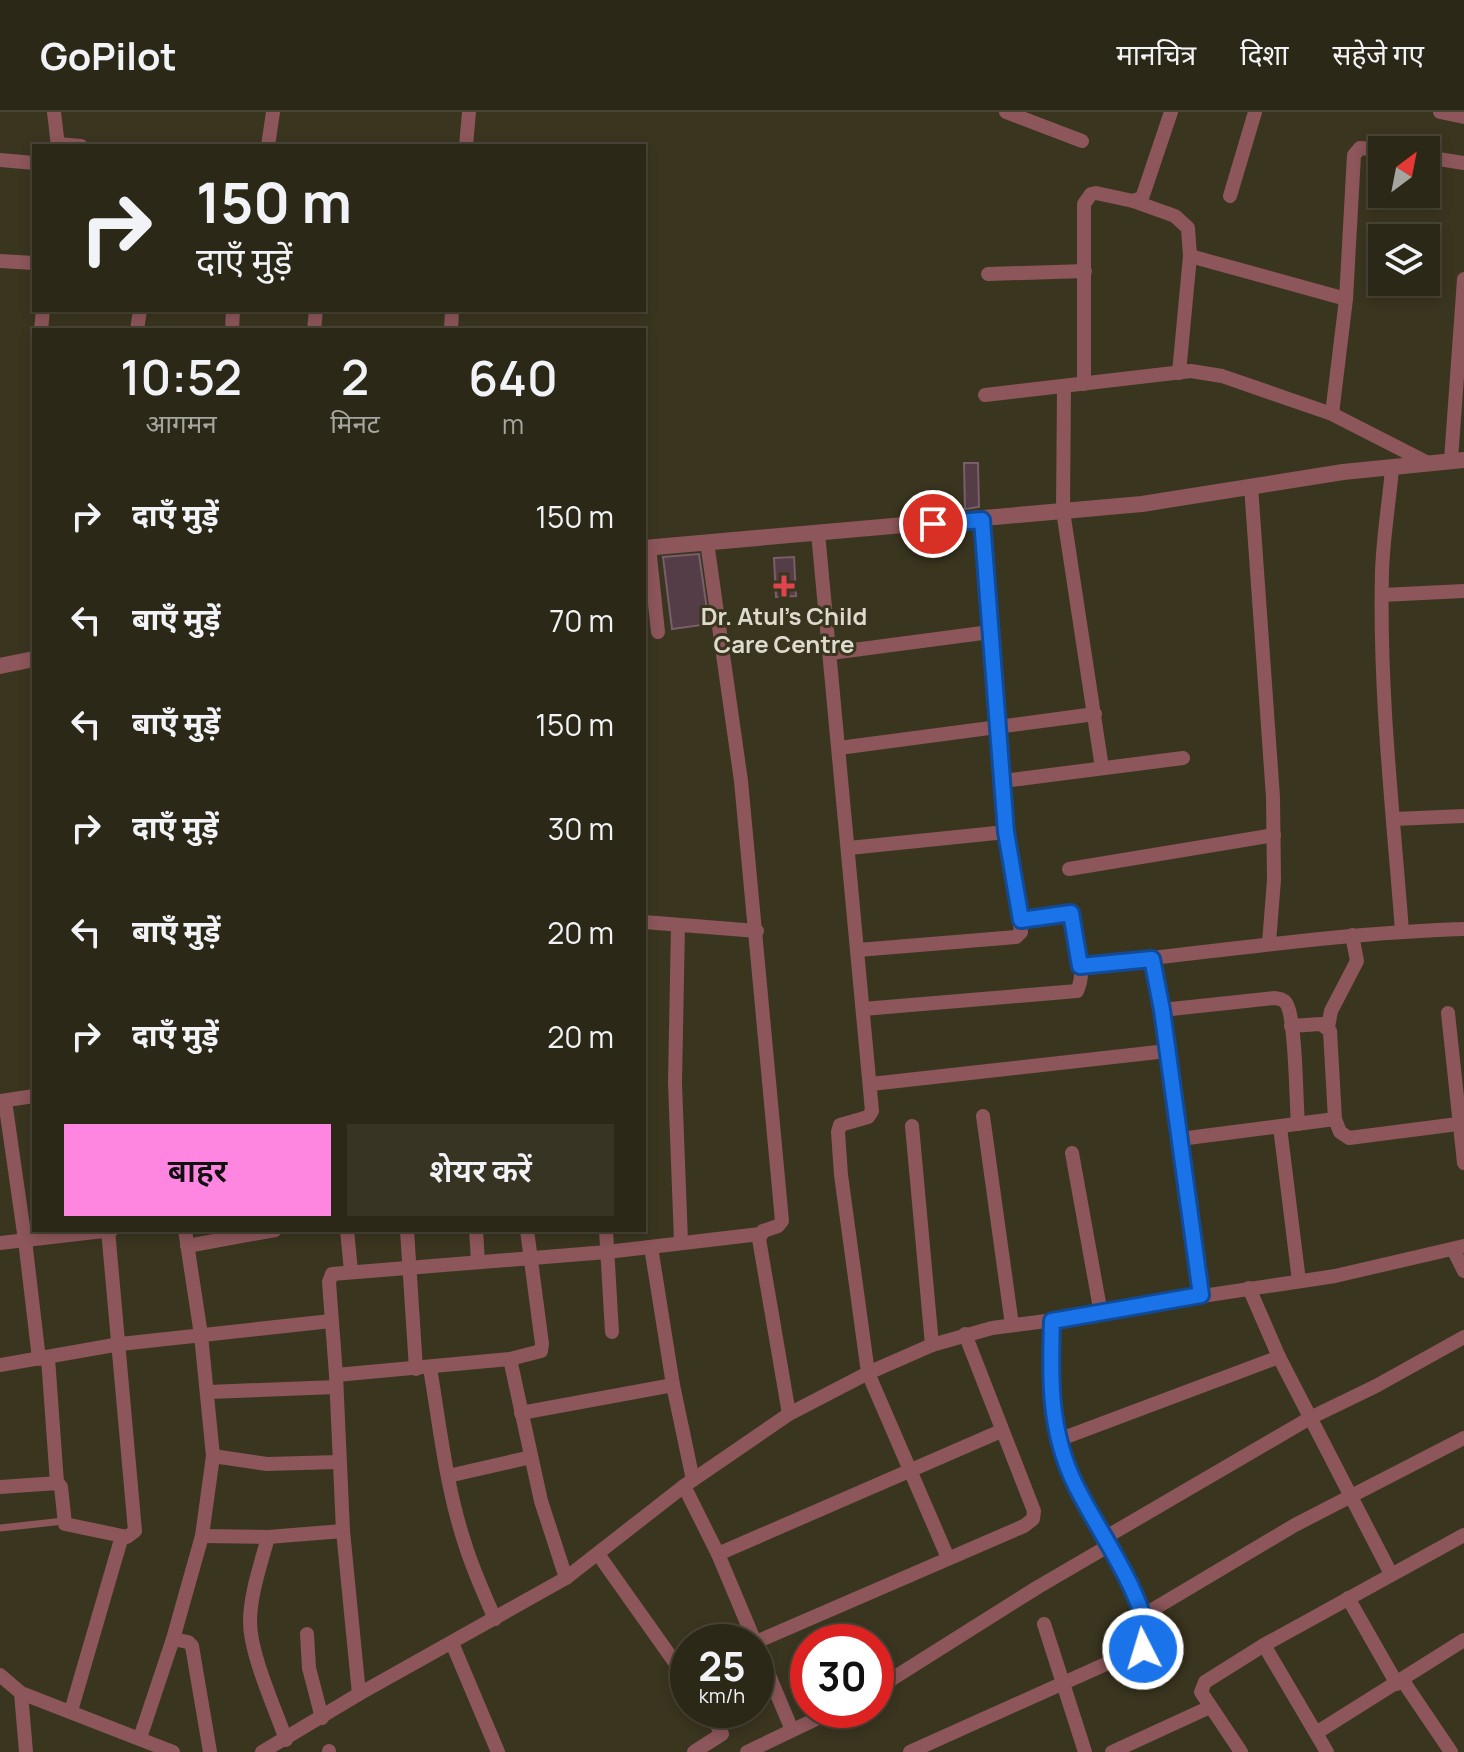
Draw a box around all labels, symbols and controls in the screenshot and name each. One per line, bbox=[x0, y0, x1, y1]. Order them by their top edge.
text: GoPilot bbox=[40, 29, 177, 81]
text: मानचित्र bbox=[1116, 35, 1196, 73]
text: दिशा bbox=[1240, 35, 1289, 73]
text: सहेजे गए bbox=[1333, 35, 1424, 73]
north arrow bbox=[1368, 136, 1440, 208]
map controls bbox=[1368, 136, 1440, 296]
text: 150 m bbox=[196, 163, 352, 240]
icon: right bbox=[64, 176, 168, 280]
button: layers bbox=[1368, 224, 1440, 296]
text: दाएँ मुड़ें bbox=[196, 236, 292, 285]
text: 10:52 bbox=[120, 344, 242, 409]
text: 2 bbox=[341, 344, 369, 409]
text: 640 bbox=[468, 345, 558, 410]
text: आगमन bbox=[145, 405, 217, 441]
text: मिनट bbox=[330, 405, 380, 441]
text: m bbox=[502, 406, 524, 442]
pin bbox=[899, 490, 967, 558]
icon: right bbox=[64, 494, 108, 538]
text: दाएँ मुड़ें bbox=[132, 494, 219, 535]
text: 150 m bbox=[535, 496, 614, 537]
icon: arrive bbox=[911, 502, 955, 546]
marker: Dr. Atul's Child Care Centre bbox=[773, 575, 795, 597]
icon: left bbox=[64, 598, 108, 642]
text: बाएँ मुड़ें bbox=[132, 598, 220, 639]
place label: Dr. Atul's Child Care Centre bbox=[701, 599, 867, 660]
text: 70 m bbox=[549, 600, 614, 641]
icon: left bbox=[64, 702, 108, 746]
text: बाएँ मुड़ें bbox=[132, 702, 220, 743]
text: 150 m bbox=[535, 704, 614, 745]
icon: right bbox=[64, 806, 108, 850]
text: दाएँ मुड़ें bbox=[132, 806, 219, 847]
text: 30 m bbox=[548, 808, 614, 849]
icon: left bbox=[64, 910, 108, 954]
text: बाएँ मुड़ें bbox=[132, 910, 220, 951]
text: 20 m bbox=[547, 912, 614, 953]
icon: right bbox=[64, 1014, 108, 1058]
text: दाएँ मुड़ें bbox=[132, 1014, 219, 1055]
text: 20 m bbox=[547, 1016, 614, 1057]
button: बाहर bbox=[64, 1124, 331, 1216]
button: शेयर करें bbox=[347, 1124, 614, 1216]
position arrow bbox=[1101, 1607, 1185, 1691]
speed limit sign: 30 bbox=[790, 1624, 894, 1728]
text: 25 bbox=[698, 1638, 746, 1693]
text: km/h bbox=[699, 1682, 745, 1709]

